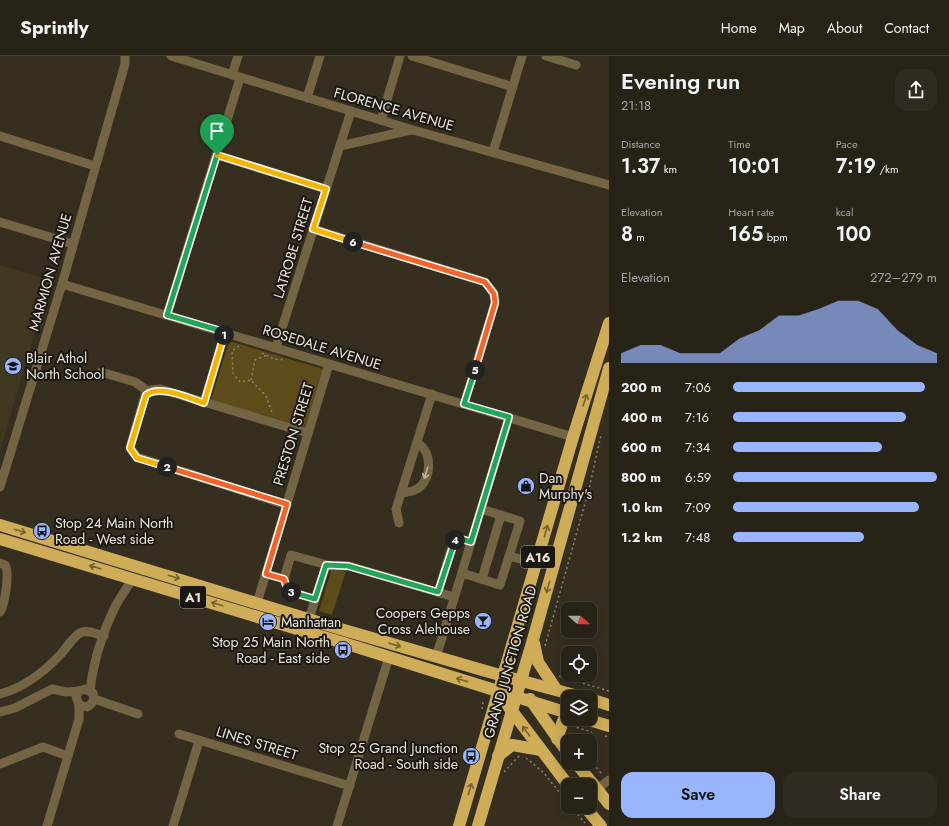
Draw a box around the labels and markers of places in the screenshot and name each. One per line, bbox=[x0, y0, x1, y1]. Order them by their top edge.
pin bbox=[200, 114, 234, 155]
pin: 6 bbox=[343, 232, 363, 252]
pin: 1 bbox=[214, 325, 234, 345]
place label: Blair Athol North School bbox=[26, 348, 104, 384]
school or university icon: Blair Athol North School bbox=[3, 356, 23, 376]
pin: 5 bbox=[465, 360, 485, 380]
pin: 2 bbox=[157, 457, 177, 477]
place label: Dan Murphy's bbox=[539, 468, 593, 504]
shop icon: Dan Murphy's bbox=[516, 476, 536, 496]
place label: Stop 24 Main North Road - West side bbox=[55, 513, 173, 549]
bus stop icon: Stop 24 Main North Road - West side bbox=[32, 521, 52, 541]
pin: 4 bbox=[445, 530, 465, 550]
pin: 3 bbox=[281, 582, 301, 602]
place label: Coopers Gepps Cross Alehouse bbox=[376, 603, 470, 639]
bar icon: Coopers Gepps Cross Alehouse bbox=[473, 611, 493, 631]
hotel icon: Manhattan bbox=[258, 612, 278, 632]
place label: Manhattan bbox=[281, 612, 341, 632]
place label: Stop 25 Main North Road - East side bbox=[212, 632, 330, 668]
bus stop icon: Stop 25 Main North Road - East side bbox=[333, 640, 353, 660]
place label: Stop 25 Grand Junction Road - South side bbox=[318, 738, 458, 774]
bus stop icon: Stop 25 Grand Junction Road - South side bbox=[461, 746, 481, 766]

